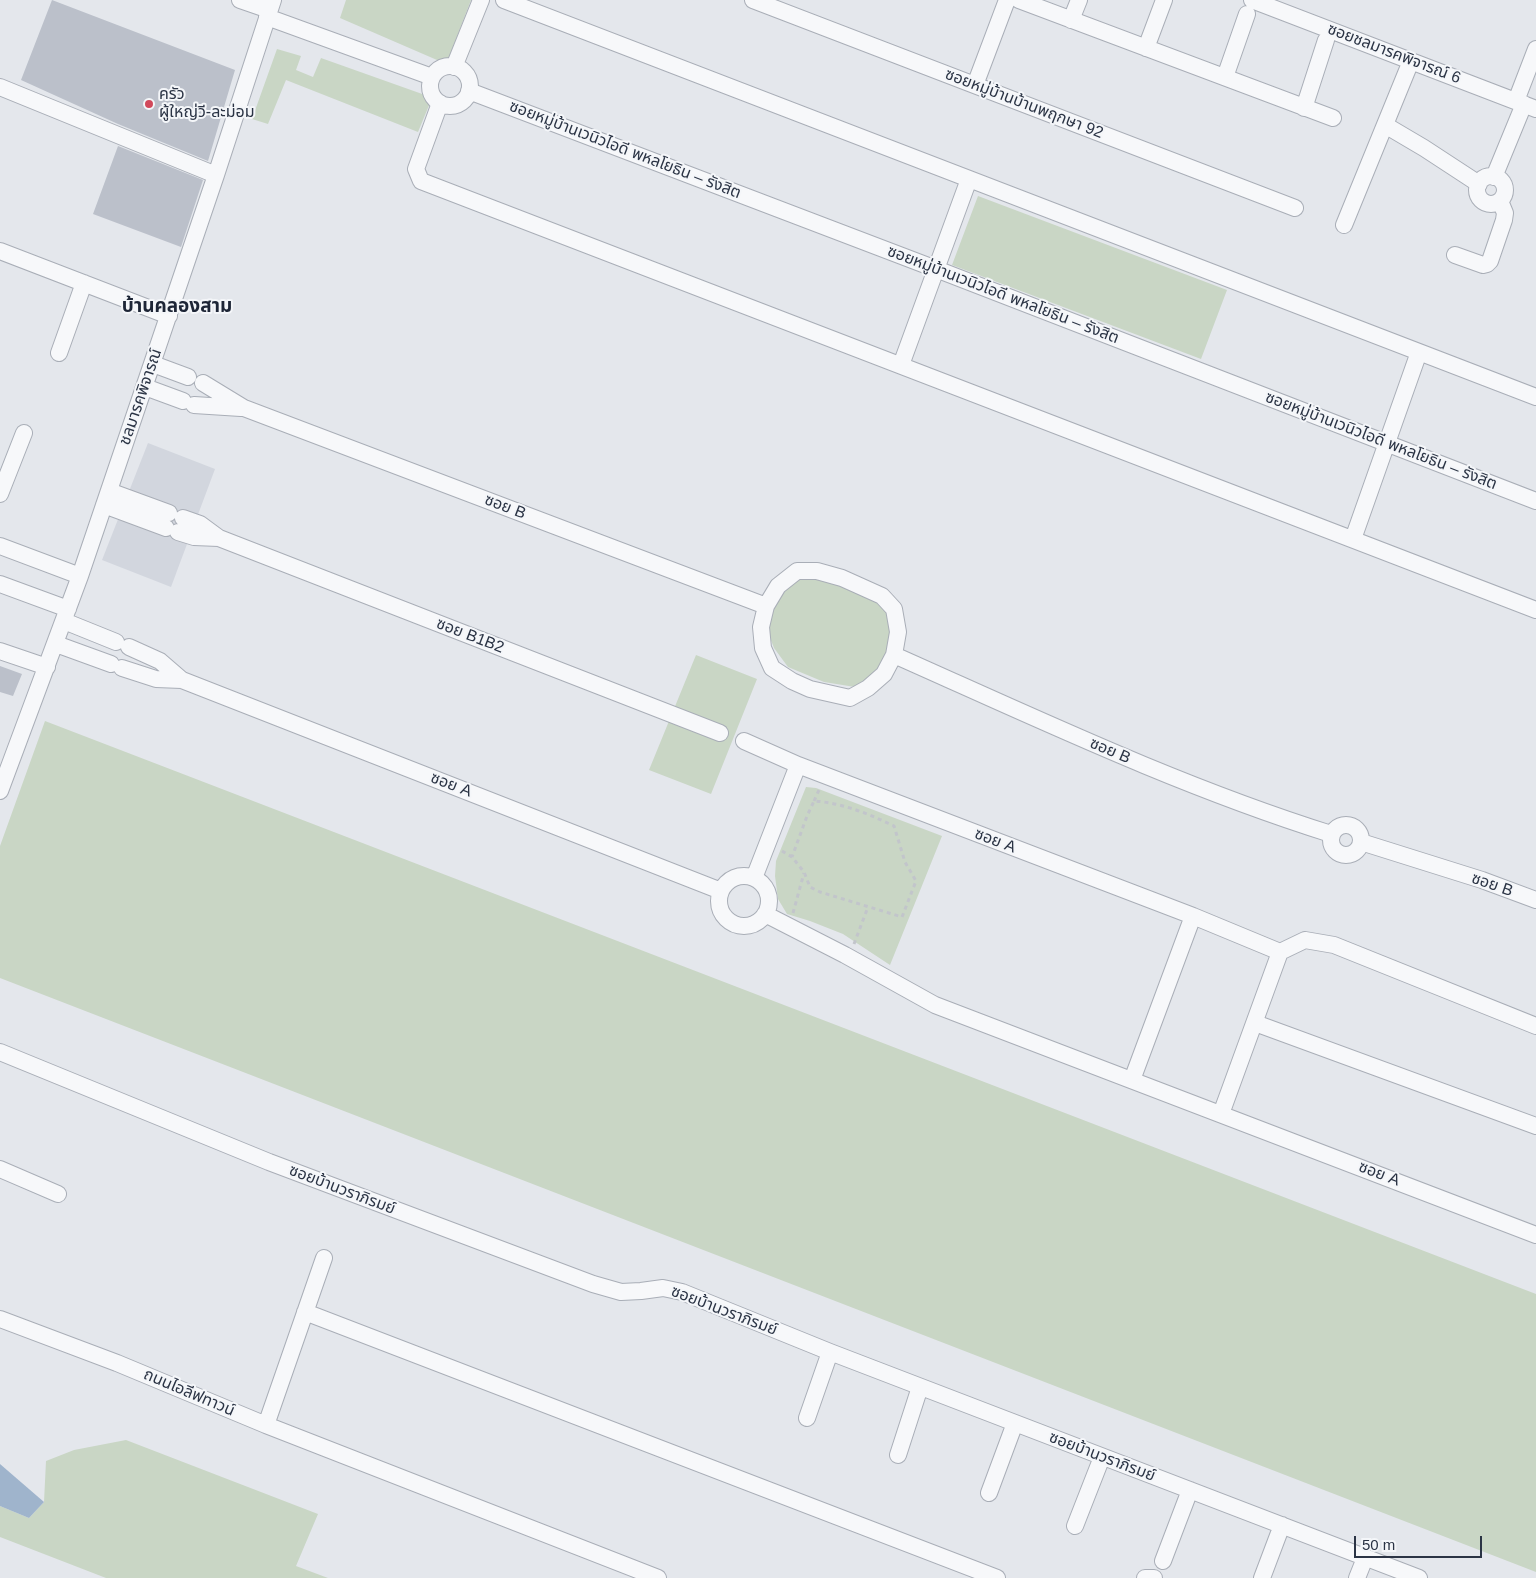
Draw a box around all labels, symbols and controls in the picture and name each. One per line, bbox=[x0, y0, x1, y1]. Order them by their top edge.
street label: ซอยชลมารคพิจารณ์ 6 bbox=[1325, 20, 1463, 88]
street label: ซอยหมู่บ้านบ้านพฤกษา 92 bbox=[942, 65, 1106, 143]
place label: ครัว ผู้ใหญ่วี-ละม่อม bbox=[159, 85, 255, 123]
street label: ซอยหมู่บ้านเวนิวไอดี พหลโยธิน – รังสิต bbox=[506, 97, 744, 203]
marker: ครัว ผู้ใหญ่วี-ละม่อม bbox=[143, 98, 155, 110]
street label: ซอยหมู่บ้านเวนิวไอดี พหลโยธิน – รังสิต bbox=[884, 242, 1122, 348]
district label: บ้านคลองสาม bbox=[122, 296, 232, 318]
street label: ชลมารคพิจารณ์ bbox=[116, 346, 166, 448]
street label: ซอยหมู่บ้านเวนิวไอดี พหลโยธิน – รังสิต bbox=[1262, 388, 1500, 494]
street label: ซอย B bbox=[482, 490, 528, 524]
street label: ซอย B1B2 bbox=[433, 614, 507, 658]
street label: ซอย B bbox=[1087, 734, 1133, 768]
street label: ซอย A bbox=[428, 768, 474, 802]
street label: ซอย A bbox=[972, 824, 1018, 858]
street label: ซอย B bbox=[1469, 869, 1515, 901]
street label: ซอย A bbox=[1356, 1157, 1402, 1191]
street label: ซอยบ้านวราภิรมย์ bbox=[286, 1161, 398, 1219]
street label: ซอยบ้านวราภิรมย์ bbox=[668, 1282, 780, 1340]
street label: ถนนไอลีฟทาวน์ bbox=[141, 1365, 237, 1421]
street label: ซอยบ้านวราภิรมย์ bbox=[1046, 1428, 1158, 1486]
scale bar bbox=[1356, 1526, 1484, 1558]
text: 50 m bbox=[1362, 1536, 1395, 1553]

